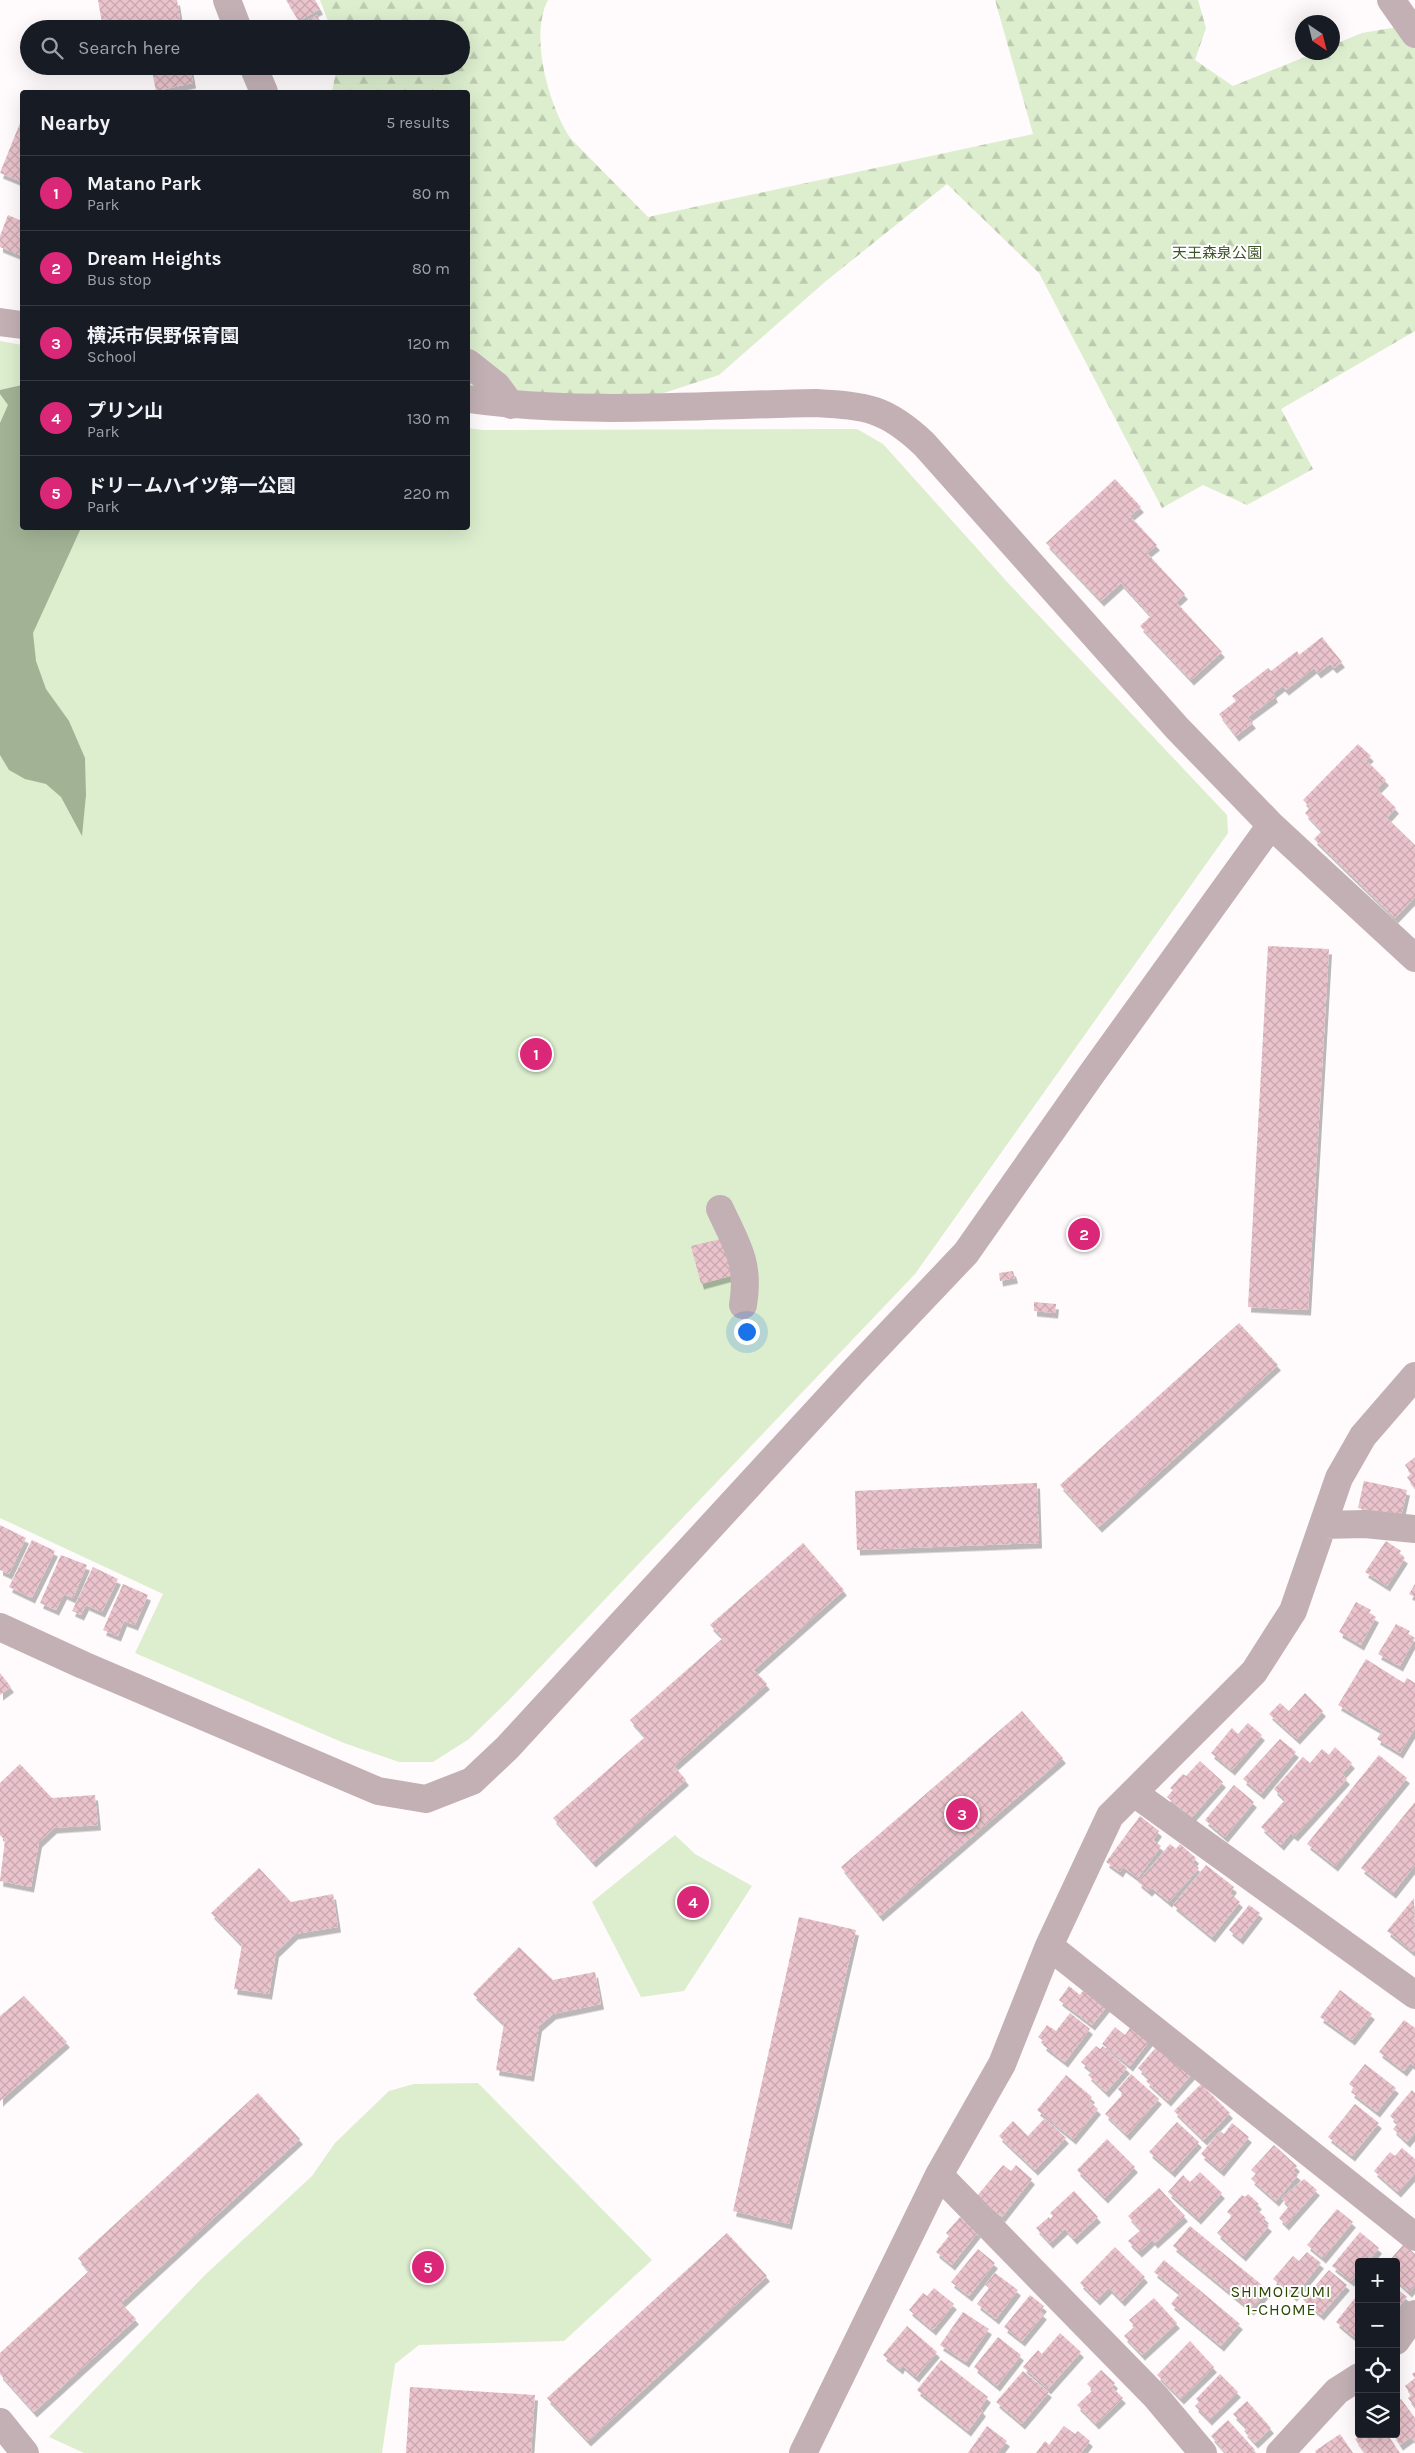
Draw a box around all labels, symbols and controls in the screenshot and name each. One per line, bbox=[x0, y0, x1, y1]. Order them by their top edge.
north arrow bbox=[1295, 15, 1340, 60]
search box bbox=[20, 20, 470, 75]
icon: search bbox=[38, 34, 66, 62]
text: Search here bbox=[78, 37, 180, 59]
text: Nearby bbox=[40, 111, 110, 135]
text: 5 results bbox=[386, 113, 450, 132]
text: Matano Park bbox=[87, 173, 202, 195]
text: 1 bbox=[53, 184, 59, 203]
text: 80 m bbox=[412, 184, 450, 203]
text: Park bbox=[87, 195, 119, 214]
park label: 天王森泉公園 bbox=[1172, 244, 1262, 262]
text: Dream Heights bbox=[87, 248, 222, 270]
text: 2 bbox=[51, 259, 61, 278]
text: 80 m bbox=[412, 259, 450, 278]
text: Bus stop bbox=[87, 270, 151, 289]
text: 横浜市俣野保育園 bbox=[87, 325, 239, 347]
text: 3 bbox=[51, 334, 61, 353]
text: 120 m bbox=[407, 334, 450, 353]
text: School bbox=[87, 347, 137, 366]
text: プリン山 bbox=[87, 400, 163, 422]
text: 4 bbox=[51, 409, 61, 428]
text: 130 m bbox=[407, 409, 450, 428]
text: Park bbox=[87, 422, 119, 441]
text: ドリ－ムハイツ第一公園 bbox=[87, 475, 296, 497]
text: 5 bbox=[51, 484, 61, 503]
text: 220 m bbox=[403, 484, 450, 503]
text: Park bbox=[87, 497, 119, 516]
pin: 1 bbox=[520, 1035, 552, 1073]
pin: 2 bbox=[1068, 1215, 1100, 1253]
your location bbox=[734, 1319, 760, 1345]
pin: 3 bbox=[946, 1795, 978, 1833]
pin: 4 bbox=[677, 1883, 709, 1921]
pin: 5 bbox=[412, 2248, 444, 2286]
map controls bbox=[1355, 2258, 1400, 2438]
button: + bbox=[1355, 2258, 1400, 2303]
district label: SHIMOIZUMI 1-CHOME bbox=[1230, 2282, 1332, 2319]
button: − bbox=[1355, 2303, 1400, 2348]
button: locate bbox=[1355, 2348, 1400, 2393]
button: layers bbox=[1355, 2393, 1400, 2438]

